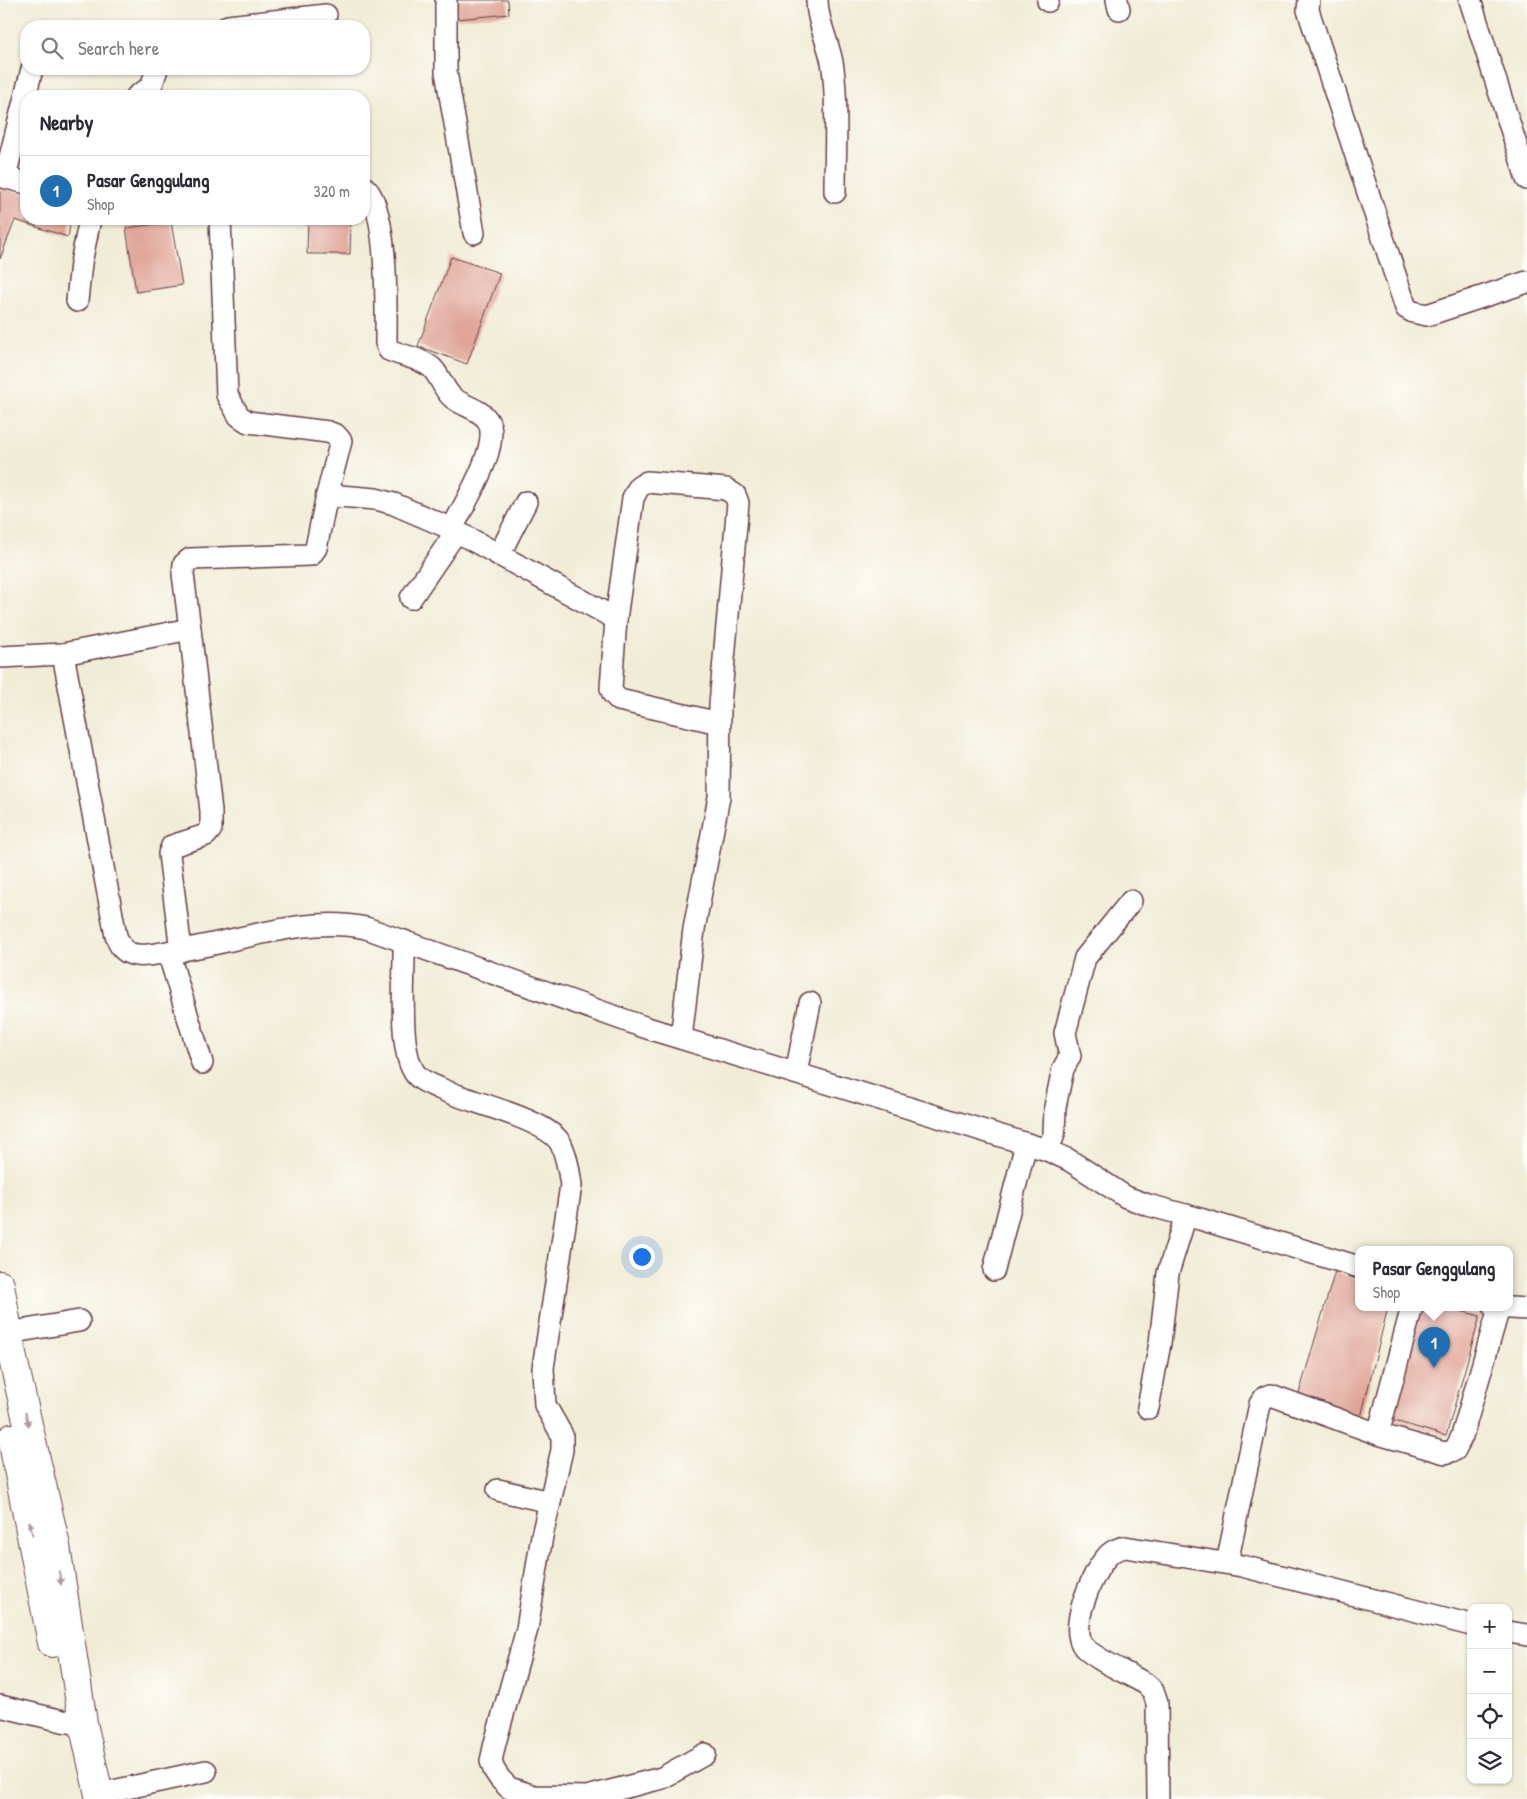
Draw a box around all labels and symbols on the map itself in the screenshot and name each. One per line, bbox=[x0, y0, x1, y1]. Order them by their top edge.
your location bbox=[629, 1244, 655, 1270]
pin: 1 bbox=[1418, 1327, 1450, 1368]
one-way arrow bbox=[23, 1411, 31, 1426]
one-way arrow bbox=[26, 1519, 34, 1535]
one-way arrow bbox=[57, 1570, 65, 1586]

